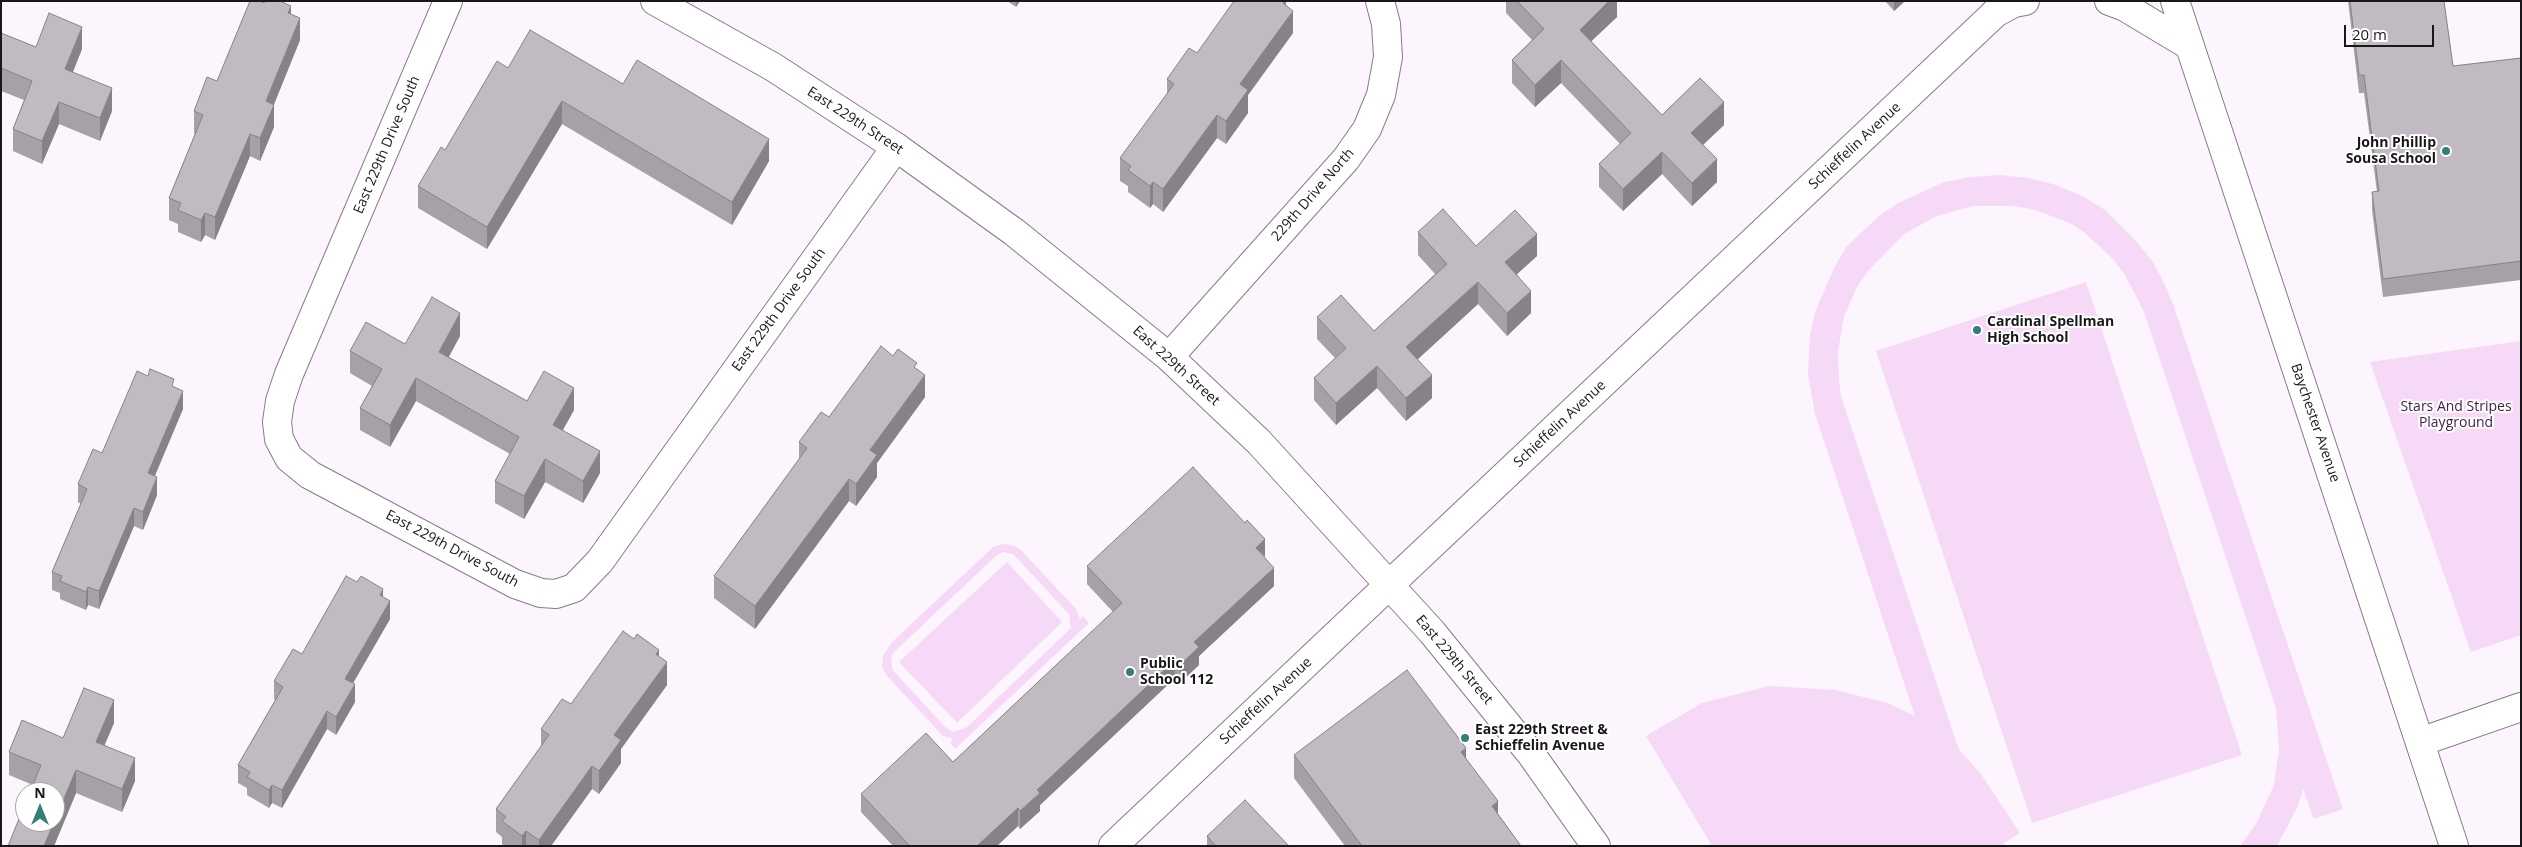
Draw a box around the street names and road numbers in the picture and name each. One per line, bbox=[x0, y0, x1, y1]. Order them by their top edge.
street label: East 229th Drive South bbox=[350, 73, 424, 217]
street label: East 229th Street bbox=[804, 84, 906, 158]
street label: Schieffelin Avenue bbox=[1806, 99, 1904, 193]
street label: 229th Drive North bbox=[1268, 145, 1358, 245]
street label: East 229th Drive South bbox=[729, 245, 829, 375]
street label: East 229th Street bbox=[1129, 323, 1223, 409]
street label: Baychester Avenue bbox=[2287, 361, 2343, 485]
street label: Schieffelin Avenue bbox=[1511, 377, 1609, 471]
street label: East 229th Drive South bbox=[383, 507, 521, 591]
street label: East 229th Street bbox=[1412, 612, 1496, 708]
street label: Schieffelin Avenue bbox=[1217, 654, 1315, 748]

